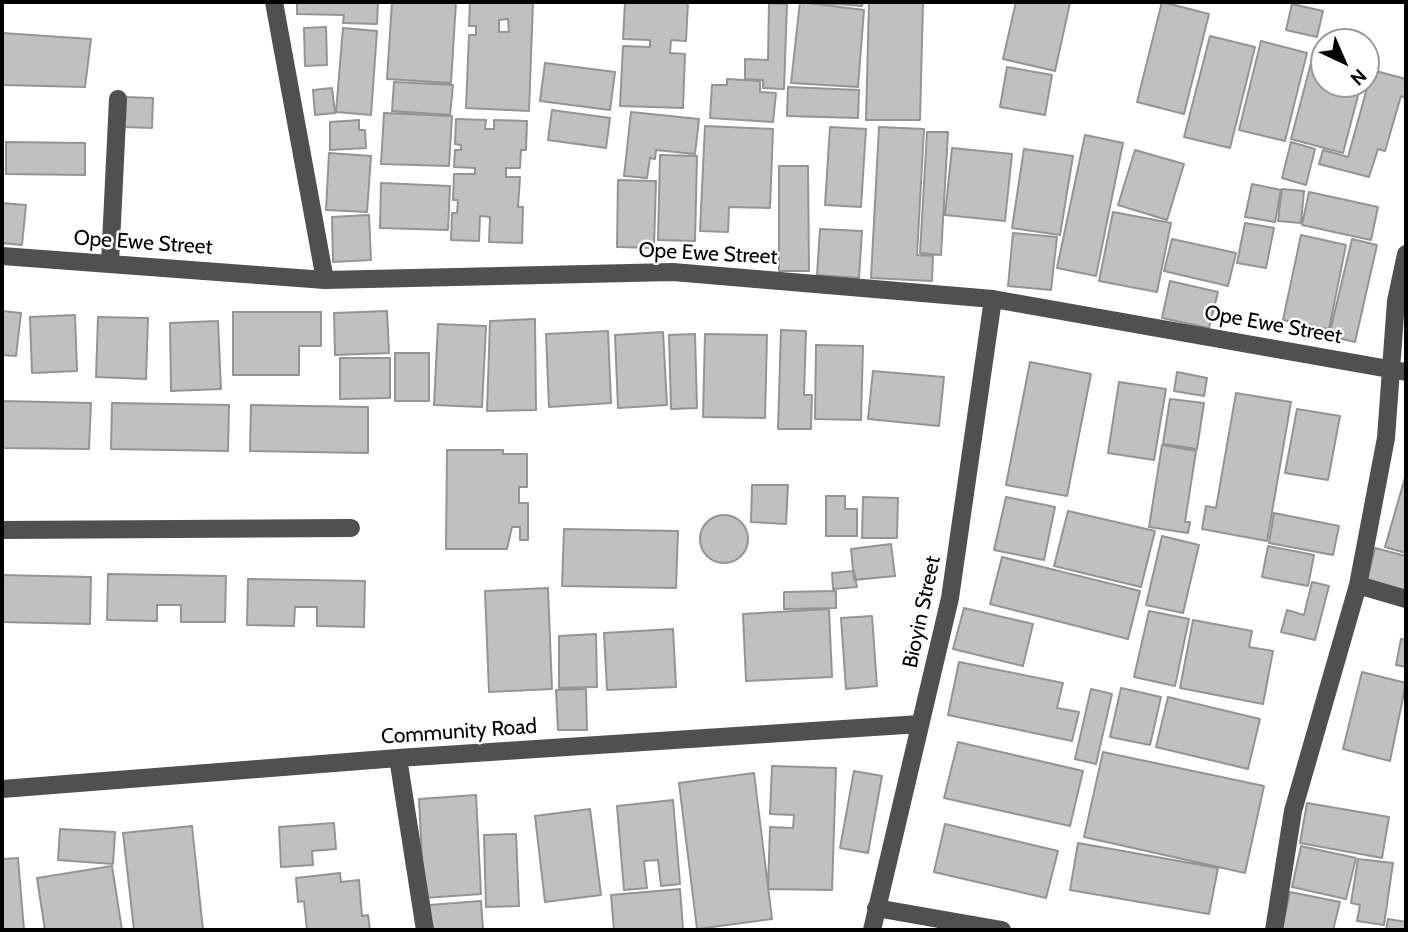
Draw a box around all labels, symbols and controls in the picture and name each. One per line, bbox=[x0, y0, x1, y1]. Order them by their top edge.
north arrow bbox=[1310, 28, 1380, 98]
text: N bbox=[1346, 64, 1371, 90]
street label: Ope Ewe Street bbox=[73, 226, 213, 260]
street label: Ope Ewe Street bbox=[638, 238, 778, 270]
street label: Ope Ewe Street bbox=[1202, 301, 1344, 349]
street label: Bioyin Street bbox=[898, 554, 946, 670]
street label: Community Road bbox=[380, 714, 538, 750]

